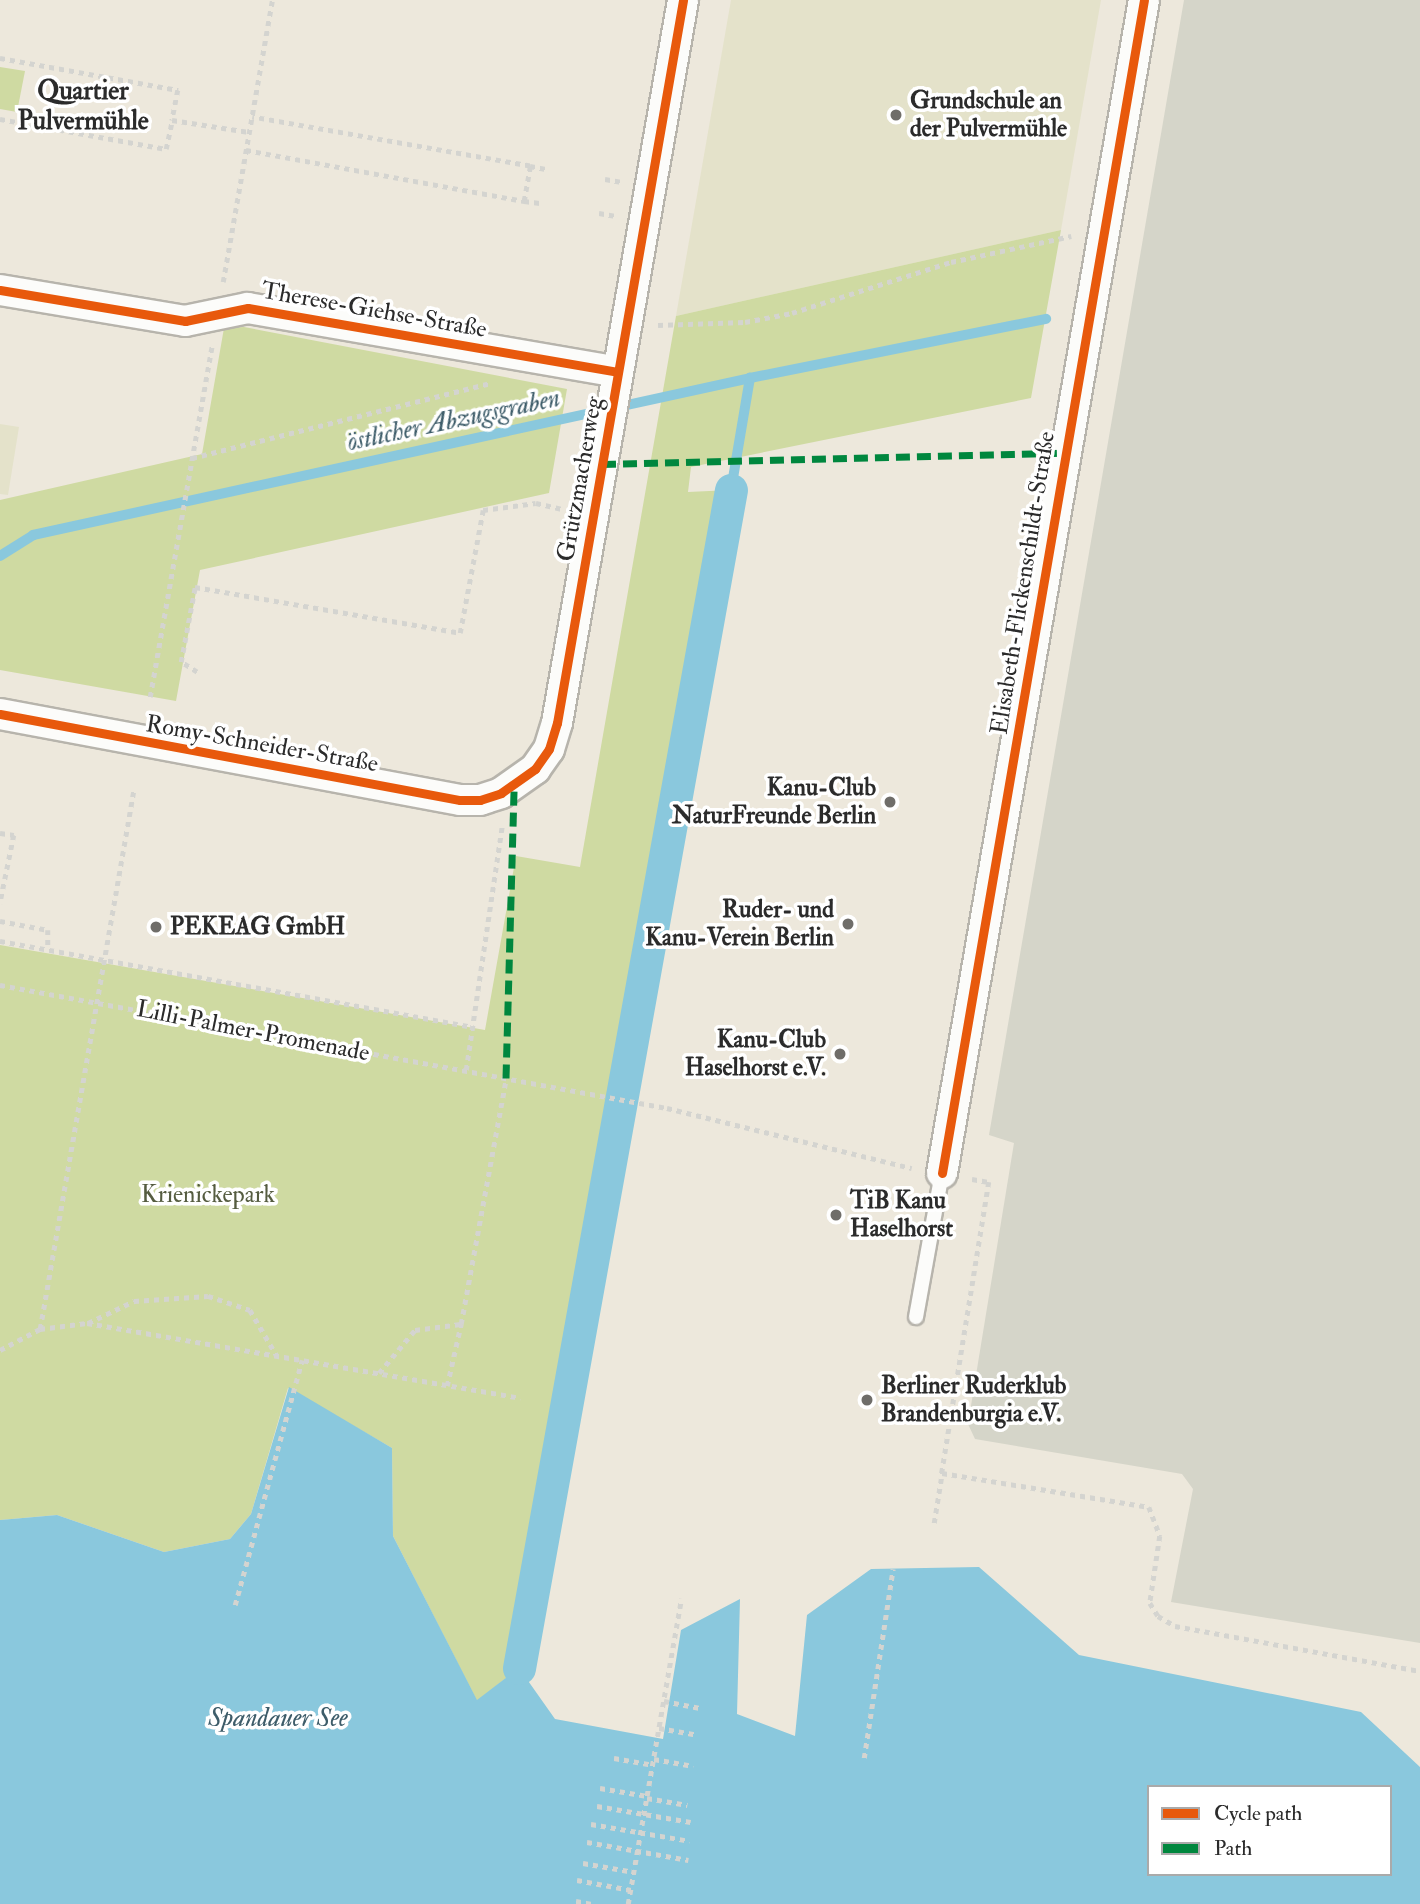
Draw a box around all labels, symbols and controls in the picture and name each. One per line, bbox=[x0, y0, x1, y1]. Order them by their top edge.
district label: Quartier Pulvermühle bbox=[17, 76, 149, 138]
place label: Grundschule an der Pulvermühle bbox=[910, 87, 1067, 143]
marker: Grundschule an der Pulvermühle bbox=[888, 107, 904, 123]
street label: Therese-Giehse-Straße bbox=[259, 276, 489, 344]
water label: östlicher Abzugsgraben bbox=[345, 383, 563, 459]
street label: Grützmacherweg bbox=[551, 394, 609, 564]
street label: Elisabeth-Flickenschildt-Straße bbox=[985, 429, 1061, 737]
street label: Romy-Schneider-Straße bbox=[143, 709, 381, 779]
place label: Kanu-Club NaturFreunde Berlin bbox=[672, 774, 876, 830]
marker: Kanu-Club NaturFreunde Berlin bbox=[882, 794, 898, 810]
place label: Ruder- und Kanu-Verein Berlin bbox=[645, 896, 834, 952]
place label: PEKEAG GmbH bbox=[170, 913, 345, 941]
marker: Ruder- und Kanu-Verein Berlin bbox=[840, 916, 856, 932]
marker: PEKEAG GmbH bbox=[148, 919, 164, 935]
street label: Lilli-Palmer-Promenade bbox=[134, 994, 372, 1068]
place label: Kanu-Club Haselhorst e.V. bbox=[685, 1026, 826, 1082]
marker: Kanu-Club Haselhorst e.V. bbox=[832, 1046, 848, 1062]
park label: Krienickepark bbox=[141, 1181, 275, 1209]
place label: TiB Kanu Haselhorst bbox=[850, 1187, 953, 1243]
marker: TiB Kanu Haselhorst bbox=[828, 1207, 844, 1223]
place label: Berliner Ruderklub Brandenburgia e.V. bbox=[881, 1372, 1066, 1428]
marker: Berliner Ruderklub Brandenburgia e.V. bbox=[859, 1392, 875, 1408]
water label: Spandauer See bbox=[208, 1703, 348, 1735]
legend bbox=[1147, 1785, 1392, 1876]
text: Cycle path bbox=[1214, 1800, 1302, 1827]
text: Path bbox=[1214, 1835, 1252, 1862]

